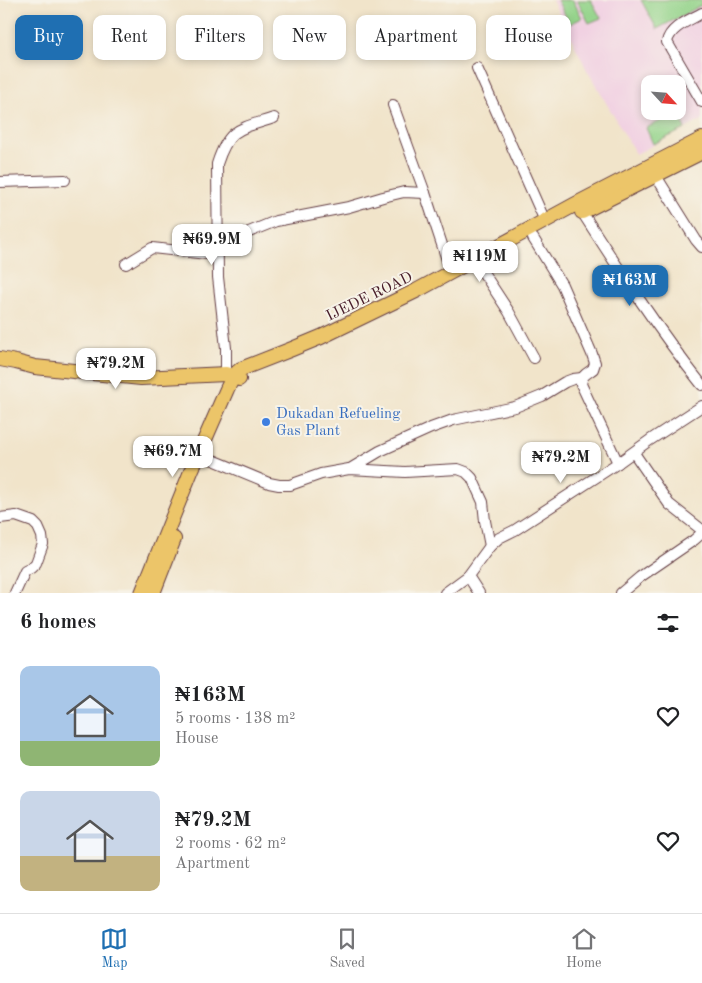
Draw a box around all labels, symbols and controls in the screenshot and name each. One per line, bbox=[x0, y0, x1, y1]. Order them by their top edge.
chip: Buy bbox=[15, 15, 83, 60]
chip: Rent bbox=[93, 15, 166, 60]
chip: Filters bbox=[176, 15, 263, 60]
chip: New bbox=[273, 15, 346, 60]
chip: Apartment bbox=[356, 15, 476, 60]
chip: House bbox=[486, 15, 571, 60]
north arrow bbox=[641, 75, 686, 120]
map controls bbox=[641, 75, 686, 120]
pin: ₦69.9M bbox=[171, 224, 253, 266]
text: ₦69.9M bbox=[183, 232, 241, 248]
pin: ₦119M bbox=[445, 240, 515, 283]
text: ₦119M bbox=[453, 249, 507, 265]
pin: ₦163M bbox=[595, 264, 665, 307]
street label: IJEDE ROAD bbox=[324, 270, 415, 325]
text: ₦163M bbox=[603, 273, 657, 289]
pin: ₦79.2M bbox=[75, 348, 157, 390]
text: ₦79.2M bbox=[87, 356, 145, 372]
place label: Dukadan Refueling Gas Plant bbox=[276, 407, 400, 439]
marker: Dukadan Refueling Gas Plant bbox=[260, 416, 272, 428]
pin: ₦69.7M bbox=[132, 436, 214, 478]
pin: ₦79.2M bbox=[520, 442, 602, 484]
text: ₦69.7M bbox=[144, 444, 202, 460]
text: ₦79.2M bbox=[532, 450, 590, 466]
icon: filters bbox=[654, 609, 682, 637]
text: 6 homes bbox=[20, 612, 96, 633]
text: ₦163M bbox=[175, 685, 245, 706]
icon: home bbox=[60, 686, 120, 746]
icon: heart bbox=[654, 702, 682, 730]
text: 5 rooms · 138 m² bbox=[175, 711, 295, 727]
text: House bbox=[175, 731, 218, 747]
text: ₦79.2M bbox=[175, 810, 251, 831]
icon: home bbox=[60, 811, 120, 871]
icon: heart bbox=[654, 827, 682, 855]
text: 2 rooms · 62 m² bbox=[175, 836, 286, 852]
text: Apartment bbox=[175, 856, 250, 872]
tab: Map bbox=[100, 925, 128, 972]
tab: Saved bbox=[329, 925, 365, 972]
tab: Home bbox=[566, 925, 602, 972]

